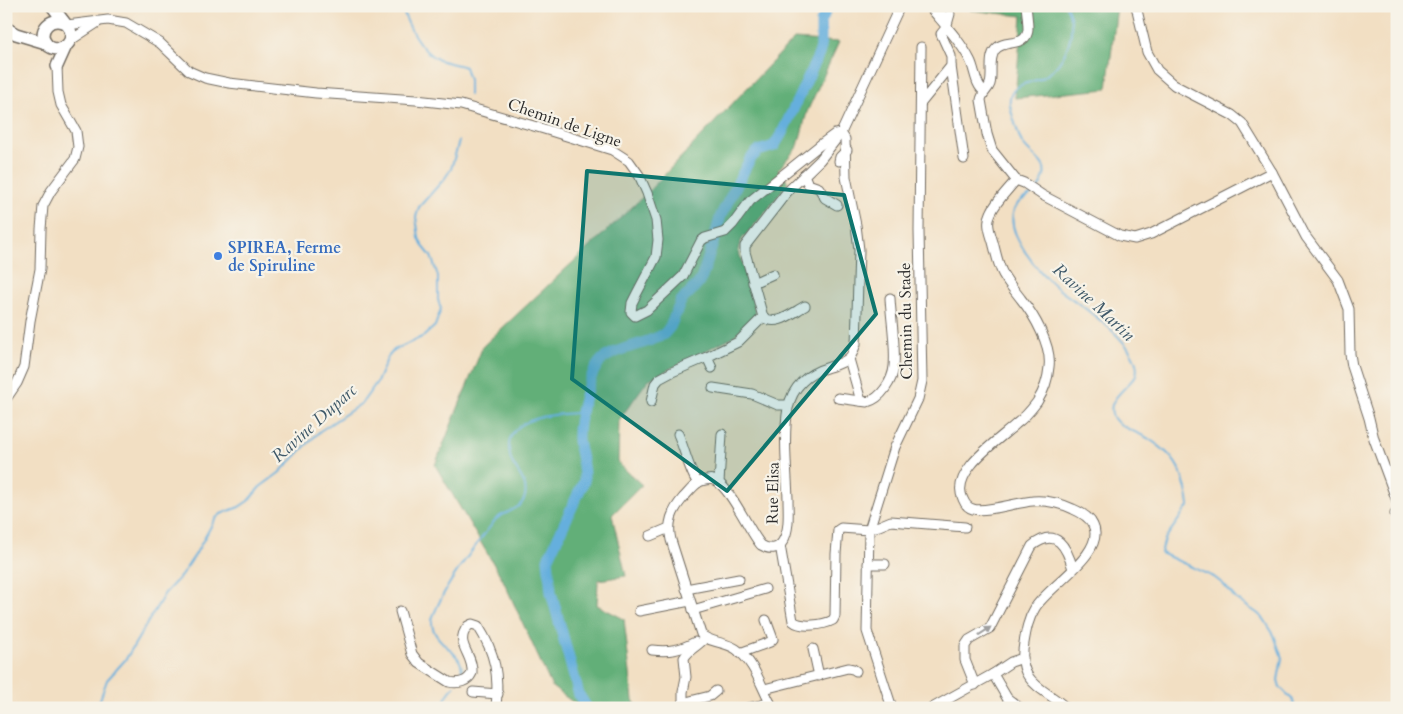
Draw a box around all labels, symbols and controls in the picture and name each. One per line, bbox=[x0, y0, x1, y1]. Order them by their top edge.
street label: Chemin de Ligne bbox=[505, 93, 625, 153]
place label: SPIREA, Ferme de Spiruline bbox=[228, 237, 341, 277]
marker: SPIREA, Ferme de Spiruline bbox=[212, 250, 224, 262]
water label: Ravine Martin bbox=[1047, 258, 1140, 347]
street label: Chemin du Stade bbox=[894, 262, 918, 380]
water label: Ravine Duparc bbox=[266, 378, 362, 468]
street label: Rue Elisa bbox=[761, 462, 785, 524]
one-way arrow bbox=[978, 626, 992, 635]

